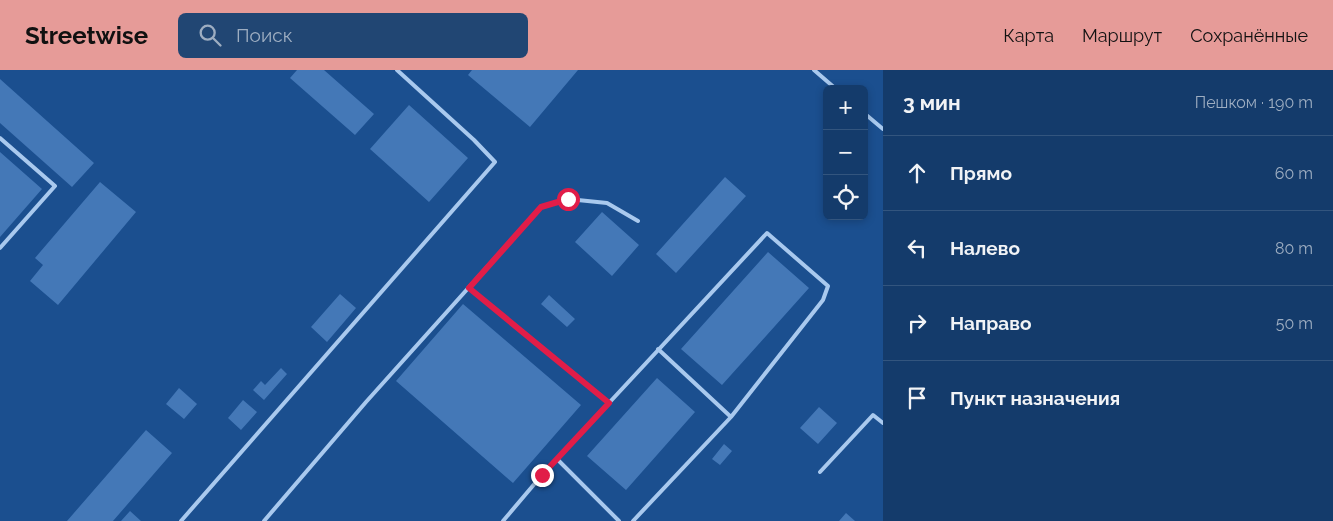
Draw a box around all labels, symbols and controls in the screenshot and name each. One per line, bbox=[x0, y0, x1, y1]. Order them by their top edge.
search box bbox=[178, 13, 528, 58]
text: Streetwise bbox=[25, 21, 148, 50]
icon: search bbox=[196, 21, 224, 49]
text: Поиск bbox=[236, 24, 293, 46]
text: Карта bbox=[1003, 25, 1054, 46]
text: Маршрут bbox=[1082, 25, 1162, 46]
text: Сохранённые bbox=[1190, 25, 1308, 46]
map controls bbox=[823, 85, 868, 220]
button: + bbox=[823, 85, 868, 130]
text: 3 мин bbox=[903, 90, 961, 115]
text: Пешком · 190 m bbox=[1195, 93, 1313, 112]
button: − bbox=[823, 130, 868, 175]
icon: ahead bbox=[903, 159, 931, 187]
text: Прямо bbox=[950, 162, 1012, 184]
text: 60 m bbox=[1275, 164, 1313, 183]
button: locate bbox=[823, 175, 868, 220]
route start bbox=[557, 188, 580, 211]
icon: left bbox=[903, 234, 931, 262]
text: Налево bbox=[950, 237, 1020, 259]
text: 80 m bbox=[1275, 239, 1313, 258]
icon: right bbox=[903, 309, 931, 337]
text: Направо bbox=[950, 312, 1031, 334]
text: 50 m bbox=[1276, 314, 1313, 333]
icon: arrive bbox=[903, 384, 931, 412]
text: Пункт назначения bbox=[950, 387, 1120, 409]
route end bbox=[531, 464, 554, 487]

